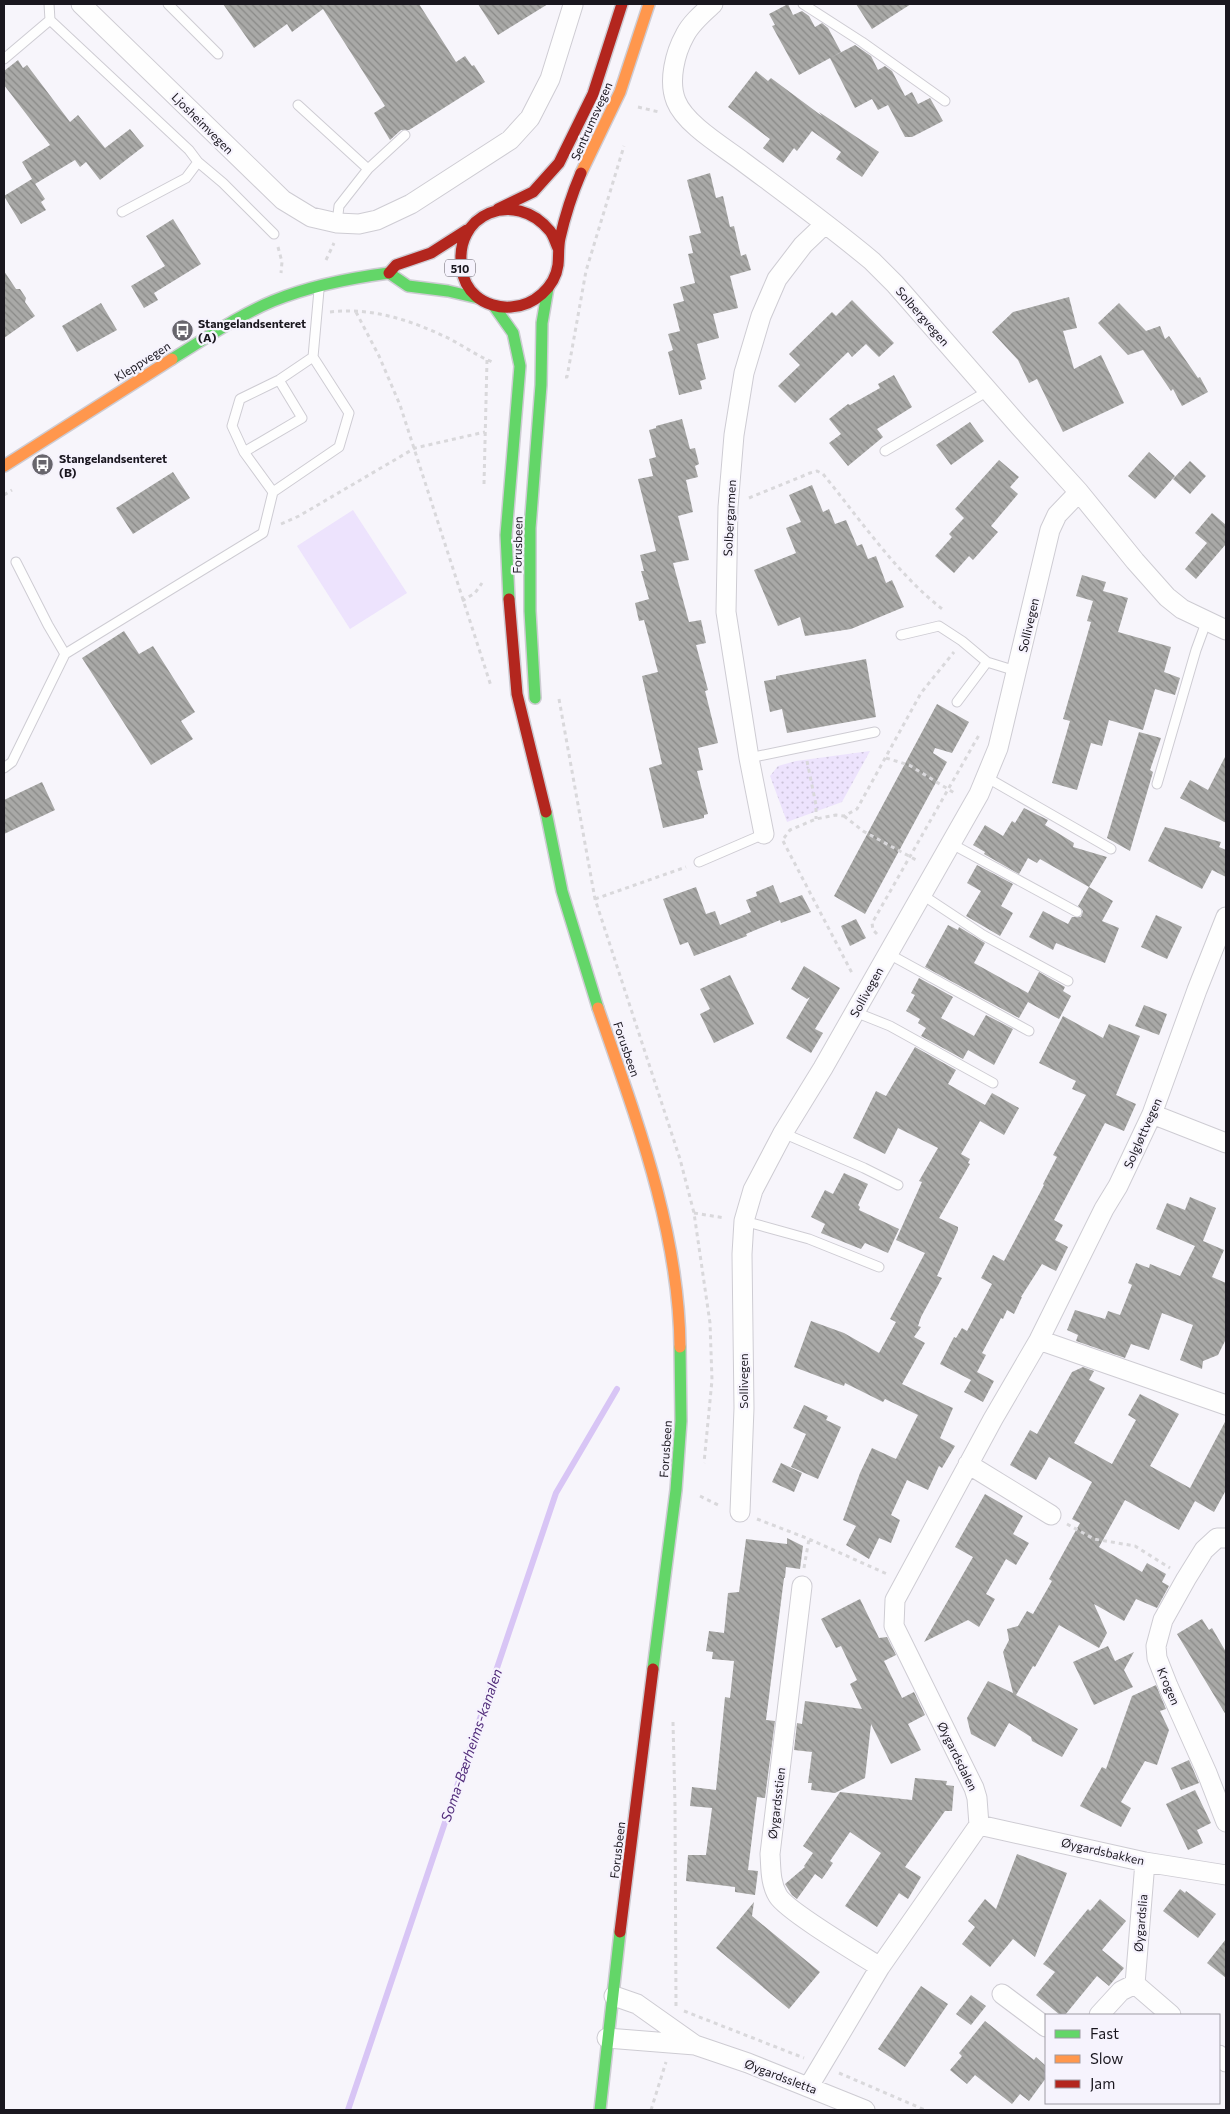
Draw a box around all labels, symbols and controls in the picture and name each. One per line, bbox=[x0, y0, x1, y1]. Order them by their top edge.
street label: Sentrumsvegen bbox=[567, 80, 615, 162]
street label: Ljosheimvegen bbox=[169, 89, 237, 157]
road number: 510 bbox=[445, 260, 475, 276]
street label: Solbergvegen bbox=[893, 284, 953, 348]
place label: Stangelandsenteret (A) bbox=[198, 316, 306, 344]
bus stop icon: Stangelandsenteret (A) bbox=[170, 318, 194, 342]
street label: Kleppvegen bbox=[111, 338, 173, 384]
place label: Stangelandsenteret (B) bbox=[59, 451, 167, 479]
bus stop icon: Stangelandsenteret (B) bbox=[31, 453, 55, 477]
street label: Solbergarmen bbox=[720, 479, 738, 557]
street label: Forusbeen bbox=[510, 516, 524, 574]
street label: Sollivegen bbox=[1015, 597, 1041, 653]
street label: Sollivegen bbox=[846, 964, 886, 1020]
street label: Forusbeen bbox=[611, 1020, 643, 1078]
street label: Solgløttvegen bbox=[1120, 1096, 1164, 1170]
street label: Sollivegen bbox=[736, 1353, 750, 1409]
street label: Forusbeen bbox=[656, 1420, 674, 1478]
street label: Krogen bbox=[1155, 1665, 1183, 1707]
water label: Soma-Bærheims-kanalen bbox=[437, 1666, 505, 1824]
street label: Øygardsdalen bbox=[935, 1719, 981, 1793]
street label: Øygardsstien bbox=[765, 1766, 787, 1840]
street label: Forusbeen bbox=[607, 1821, 627, 1879]
street label: Øygardsbakken bbox=[1060, 1835, 1146, 1867]
street label: Øygardslia bbox=[1131, 1894, 1149, 1952]
legend bbox=[1045, 2014, 1220, 2104]
text: Fast bbox=[1090, 2024, 1119, 2042]
text: Slow bbox=[1090, 2049, 1123, 2067]
street label: Øygardssletta bbox=[743, 2056, 819, 2096]
text: Jam bbox=[1090, 2074, 1115, 2092]

